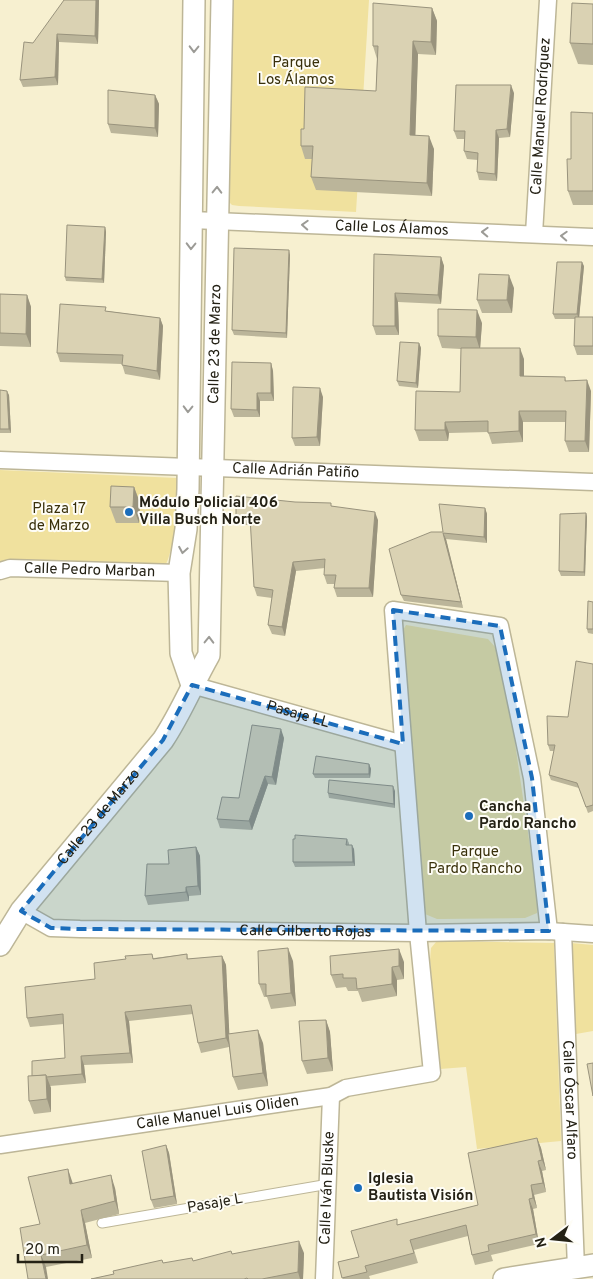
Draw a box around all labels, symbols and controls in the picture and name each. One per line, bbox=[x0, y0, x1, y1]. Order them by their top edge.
street label: Calle Manuel Rodríguez bbox=[527, 37, 555, 196]
one-way arrow bbox=[189, 45, 199, 53]
park label: Parque Los Álamos bbox=[258, 54, 334, 90]
one-way arrow bbox=[212, 186, 223, 194]
street label: Calle Los Álamos bbox=[334, 217, 449, 240]
one-way arrow bbox=[301, 220, 309, 230]
one-way arrow bbox=[481, 227, 489, 238]
one-way arrow bbox=[559, 230, 567, 241]
one-way arrow bbox=[186, 242, 196, 250]
street label: Calle 23 de Marzo bbox=[204, 284, 226, 404]
one-way arrow bbox=[182, 405, 193, 413]
street label: Calle Adrián Patiño bbox=[232, 459, 360, 483]
place label: Módulo Policial 406 Villa Busch Norte bbox=[139, 494, 278, 530]
park label: Plaza 17 de Marzo bbox=[28, 500, 90, 536]
marker: Módulo Policial 406 Villa Busch Norte bbox=[123, 506, 135, 518]
one-way arrow bbox=[178, 546, 188, 555]
street label: Calle Pedro Marban bbox=[24, 559, 155, 582]
one-way arrow bbox=[204, 636, 214, 644]
street label: Pasaje LL bbox=[264, 697, 332, 732]
street label: Calle 23 de Marzo bbox=[53, 765, 145, 869]
place label: Cancha Pardo Rancho bbox=[479, 798, 576, 834]
marker: Cancha Pardo Rancho bbox=[463, 810, 475, 822]
park label: Parque Pardo Rancho bbox=[428, 843, 522, 879]
street label: Calle Gilberto Rojas bbox=[239, 921, 372, 942]
street label: Calle Óscar Alfaro bbox=[558, 1040, 581, 1160]
street label: Calle Manuel Luis Oliden bbox=[135, 1091, 300, 1134]
street label: Calle Iván Bluske bbox=[316, 1131, 339, 1245]
place label: Iglesia Bautista Visión bbox=[368, 1170, 474, 1206]
marker: Iglesia Bautista Visión bbox=[352, 1182, 364, 1194]
street label: Pasaje L bbox=[186, 1190, 244, 1218]
north arrow bbox=[528, 1214, 578, 1264]
scale bar bbox=[18, 1232, 81, 1264]
text: N bbox=[532, 1235, 552, 1249]
text: 20 m bbox=[25, 1241, 60, 1260]

